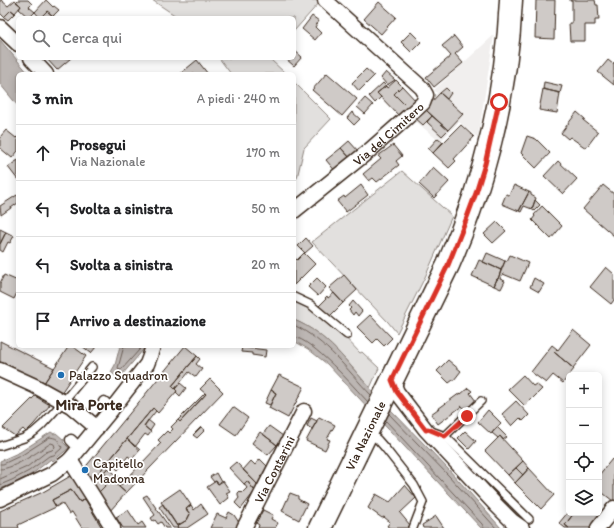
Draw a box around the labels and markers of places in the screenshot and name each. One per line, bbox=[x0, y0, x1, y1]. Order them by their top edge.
place label: Palazzo Squadron bbox=[69, 368, 169, 383]
marker: Palazzo Squadron bbox=[56, 370, 66, 380]
place label: Capitello Madonna bbox=[93, 456, 145, 486]
marker: Capitello Madonna bbox=[80, 465, 90, 475]

